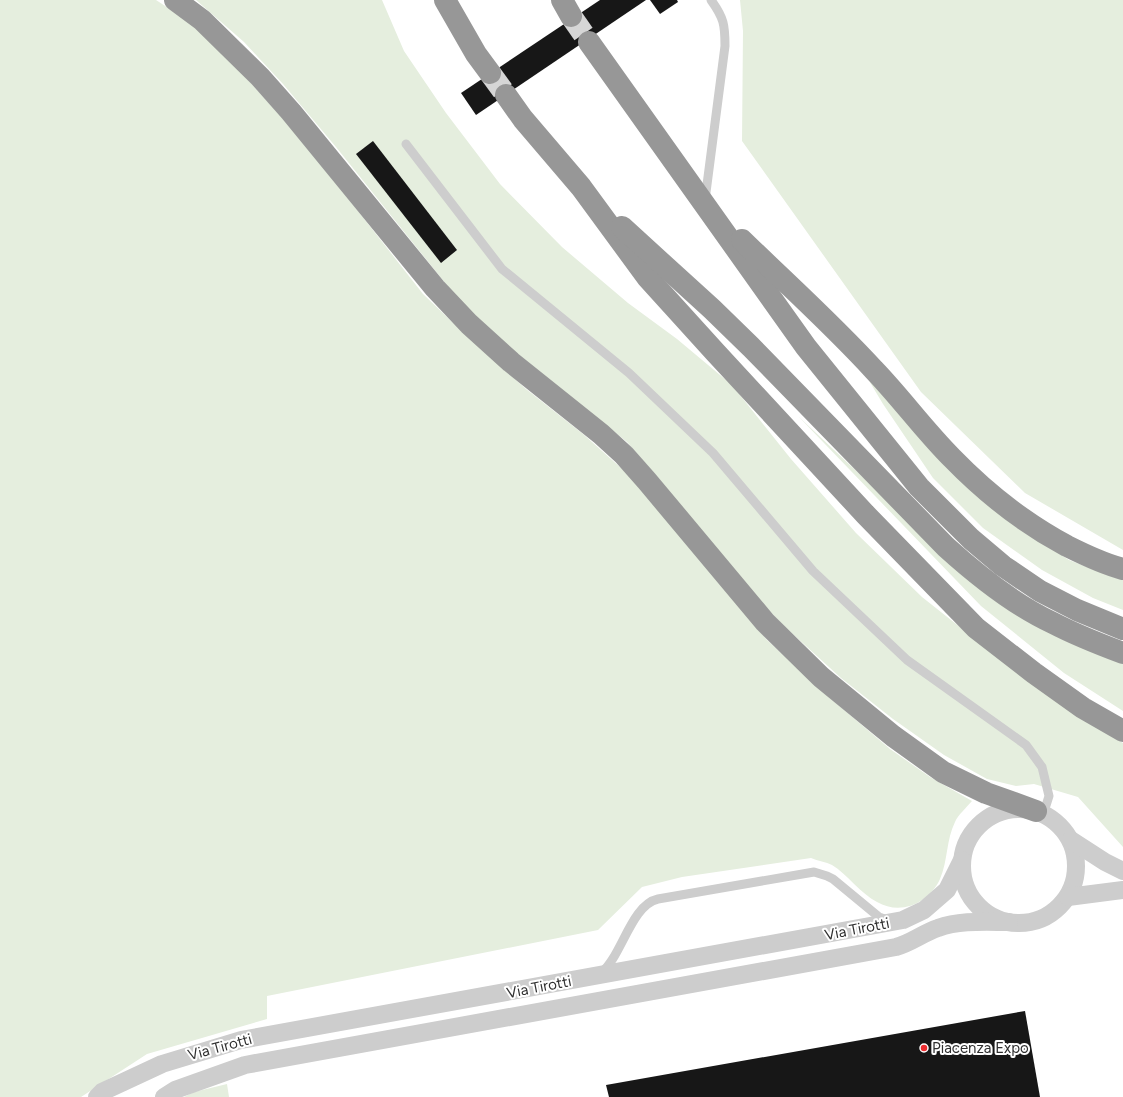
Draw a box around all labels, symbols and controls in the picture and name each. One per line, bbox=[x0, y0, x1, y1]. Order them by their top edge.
street label: Via Tirotti bbox=[823, 914, 891, 944]
street label: Via Tirotti bbox=[505, 972, 573, 1002]
street label: Via Tirotti bbox=[186, 1030, 254, 1064]
place label: Piacenza Expo bbox=[932, 1039, 1029, 1057]
marker: Piacenza Expo bbox=[919, 1043, 929, 1053]

